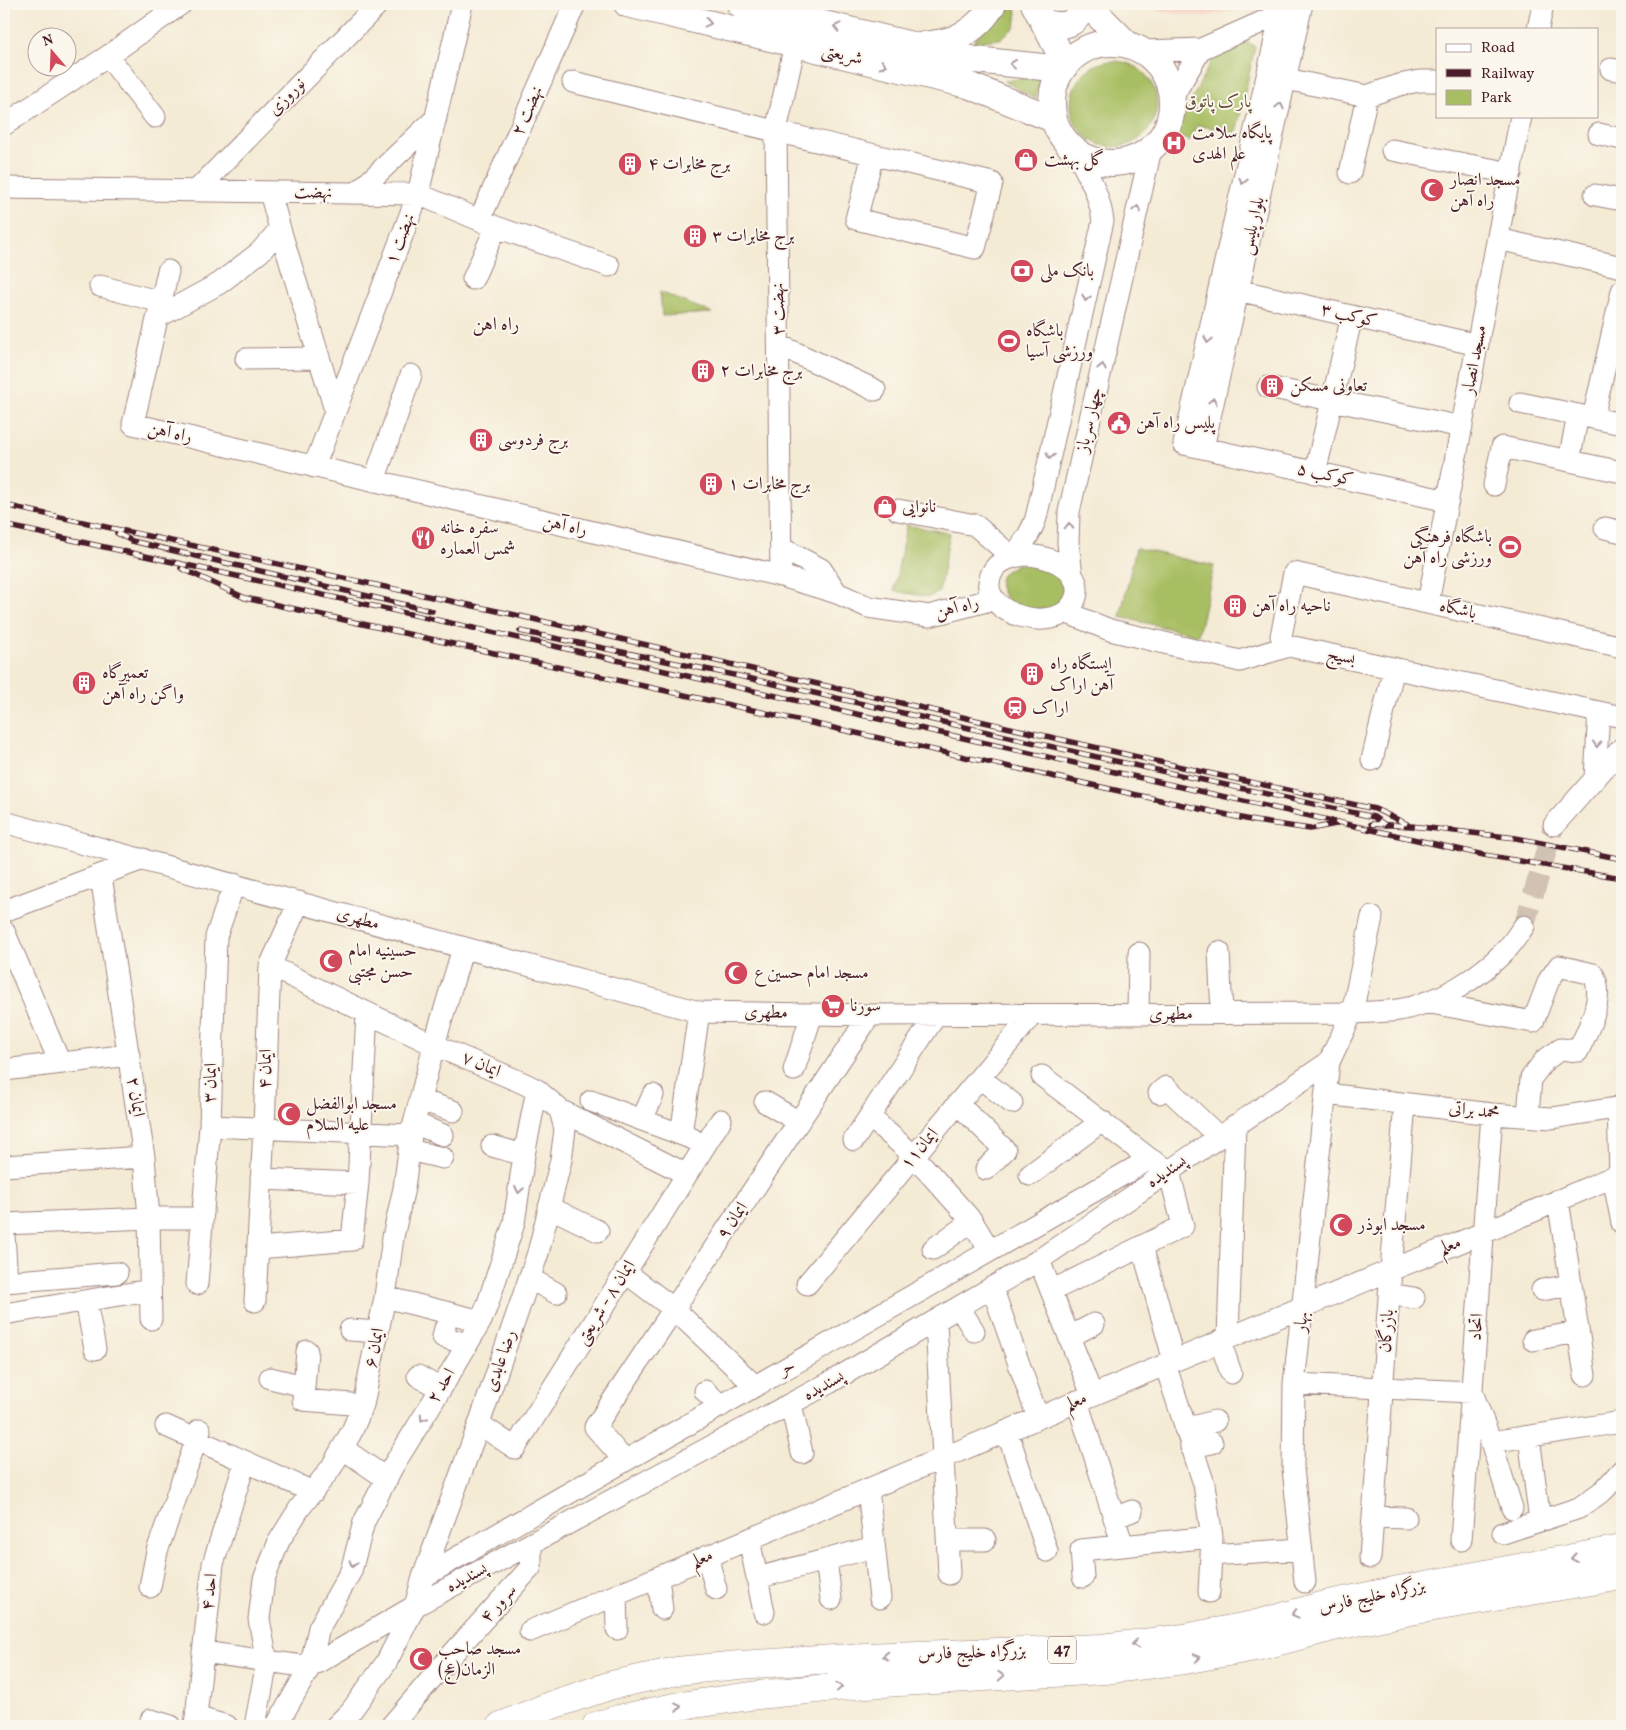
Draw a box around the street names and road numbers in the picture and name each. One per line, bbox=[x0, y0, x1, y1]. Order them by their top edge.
street label: شریعتی bbox=[819, 38, 865, 72]
street label: نوروزی bbox=[262, 72, 312, 122]
street label: نهضت ۲ bbox=[506, 82, 550, 140]
street label: نهضت bbox=[294, 180, 332, 206]
street label: بلوار پلیس bbox=[1234, 194, 1272, 258]
street label: نهضت ۱ bbox=[380, 210, 422, 268]
street label: نهضت ۳ bbox=[766, 282, 792, 336]
street label: کوکب ۳ bbox=[1318, 297, 1380, 335]
street label: مسجد انصار bbox=[1456, 323, 1494, 399]
street label: چهار سرباز bbox=[1070, 385, 1110, 457]
street label: راه آهن bbox=[146, 416, 194, 450]
street label: کوکب ۵ bbox=[1294, 457, 1356, 493]
street label: راه آهن bbox=[541, 509, 589, 543]
street label: راه آهن bbox=[932, 590, 982, 626]
street label: باشگاه bbox=[1437, 593, 1479, 626]
street label: بسیج bbox=[1324, 642, 1358, 674]
street label: مطهری bbox=[333, 901, 383, 937]
street label: مطهری bbox=[744, 1000, 788, 1026]
street label: مطهری bbox=[1149, 1002, 1193, 1027]
street label: ایمان ۷ bbox=[458, 1046, 505, 1084]
street label: ایمان ۴ bbox=[253, 1048, 279, 1090]
street label: ایمان ۳ bbox=[198, 1062, 224, 1104]
street label: ایمان ۲ bbox=[119, 1075, 151, 1119]
street label: محمد براتی bbox=[1447, 1096, 1501, 1126]
street label: ایمان۱۱ bbox=[895, 1123, 945, 1175]
street label: پسندیده bbox=[1142, 1149, 1193, 1195]
street label: ایمان ۹ bbox=[711, 1197, 755, 1245]
street label: معلم bbox=[1435, 1230, 1466, 1265]
street label: ایمان ۸ - شریعتی bbox=[570, 1256, 642, 1350]
street label: بازرگان bbox=[1373, 1308, 1401, 1354]
street label: بهار bbox=[1288, 1310, 1316, 1336]
street label: اتحاد bbox=[1464, 1312, 1490, 1342]
street label: ایمان ۶ bbox=[359, 1326, 391, 1370]
street label: رضا عابدی bbox=[479, 1327, 523, 1395]
street label: حر bbox=[772, 1353, 800, 1384]
street label: احد ۲ bbox=[422, 1363, 462, 1408]
street label: پسندیده bbox=[799, 1364, 850, 1408]
street label: معلم bbox=[1061, 1386, 1093, 1422]
street label: معلم bbox=[687, 1543, 719, 1579]
street label: پسندیده bbox=[442, 1556, 493, 1599]
street label: احد ۴ bbox=[196, 1572, 224, 1612]
street label: بزرگراه خلیج فارس bbox=[1316, 1573, 1428, 1622]
street label: سرور ۴ bbox=[475, 1579, 523, 1629]
road number: 47 bbox=[1048, 1636, 1076, 1664]
street label: بزرگراه خلیج فارس bbox=[917, 1638, 1027, 1669]

